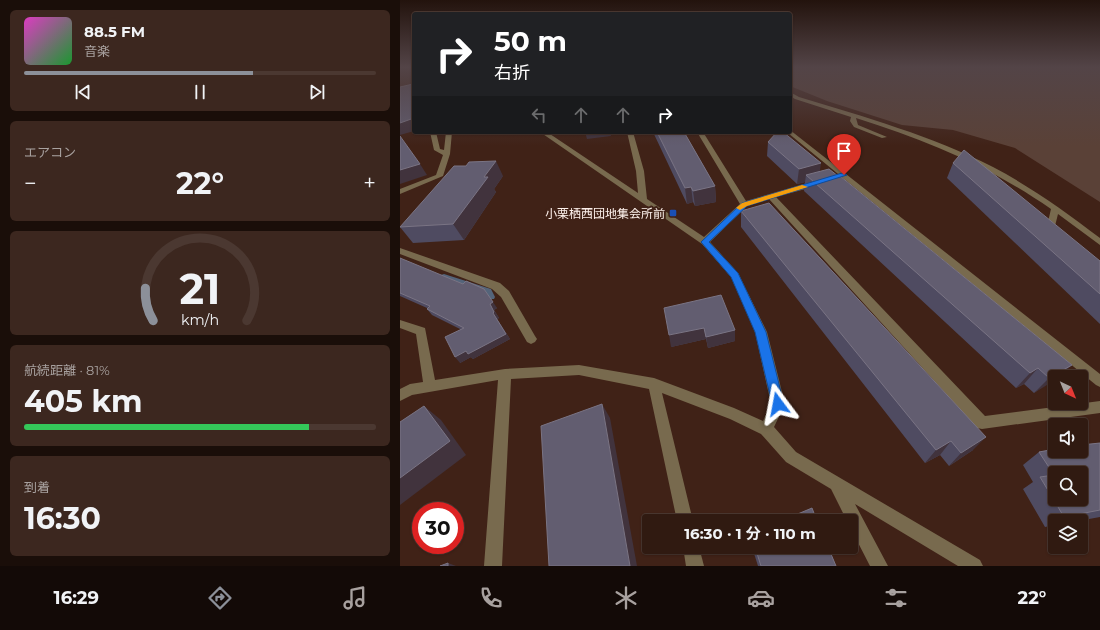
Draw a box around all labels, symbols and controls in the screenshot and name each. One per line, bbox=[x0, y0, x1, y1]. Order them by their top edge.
text: 88.5 FM bbox=[84, 22, 145, 41]
text: 50 m bbox=[494, 24, 567, 58]
icon: right bbox=[428, 28, 480, 80]
text: 音楽 bbox=[84, 43, 110, 59]
text: 右折 bbox=[494, 62, 530, 84]
icon: previous bbox=[72, 81, 94, 103]
icon: pause bbox=[189, 81, 211, 103]
icon: next bbox=[306, 81, 328, 103]
icon: left bbox=[528, 104, 550, 126]
icon: ahead bbox=[570, 104, 592, 126]
icon: ahead bbox=[612, 104, 634, 126]
icon: right bbox=[654, 104, 676, 126]
pin bbox=[827, 134, 861, 175]
icon: arrive bbox=[833, 140, 855, 162]
text: エアコン bbox=[24, 144, 76, 160]
text: 22° bbox=[176, 165, 224, 202]
text: − bbox=[24, 170, 37, 197]
text: + bbox=[363, 170, 376, 197]
place label: 小栗栖西団地集会所前 bbox=[545, 206, 665, 221]
marker: 小栗栖西団地集会所前 bbox=[668, 208, 678, 218]
text: 21 bbox=[180, 264, 220, 314]
text: km/h bbox=[181, 311, 219, 329]
text: 航続距離 · 81% bbox=[24, 362, 110, 378]
north arrow bbox=[1048, 370, 1088, 410]
map controls bbox=[1048, 370, 1088, 554]
text: 405 km bbox=[24, 383, 142, 420]
position arrow bbox=[757, 383, 799, 425]
button: sound bbox=[1048, 418, 1088, 458]
button: search bbox=[1048, 466, 1088, 506]
text: 到着 bbox=[24, 479, 50, 495]
text: 16:30 bbox=[24, 500, 101, 537]
speed limit sign: 30 bbox=[412, 502, 464, 554]
button: layers bbox=[1048, 514, 1088, 554]
text: 16:30 · 1 分 · 110 m bbox=[684, 524, 816, 543]
icon: directions bbox=[206, 584, 234, 612]
icon: music bbox=[341, 584, 369, 612]
icon: phone bbox=[477, 584, 505, 612]
icon: climate bbox=[612, 584, 640, 612]
icon: car bbox=[747, 584, 775, 612]
icon: filters bbox=[882, 584, 910, 612]
text: 16:29 bbox=[54, 587, 99, 609]
text: 22° bbox=[1018, 587, 1046, 609]

